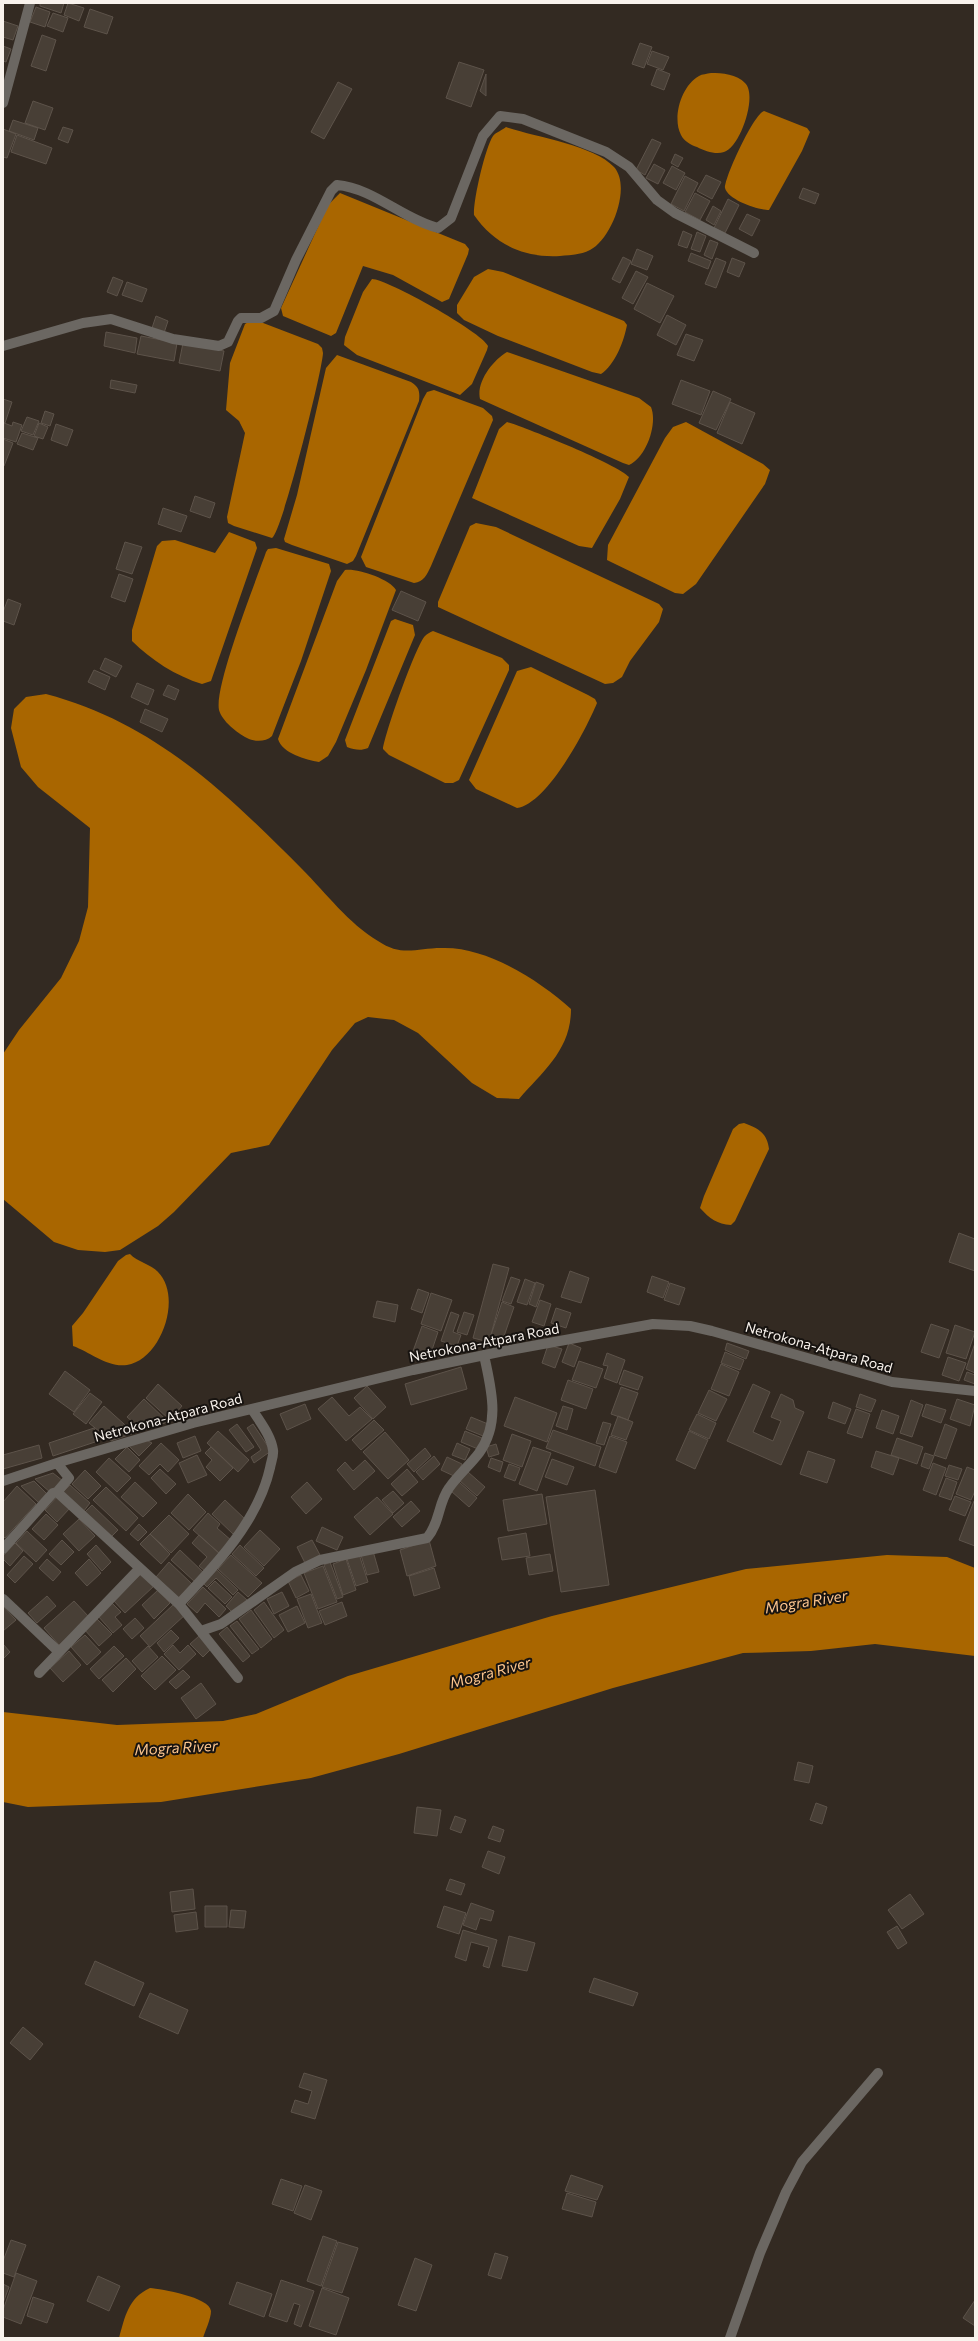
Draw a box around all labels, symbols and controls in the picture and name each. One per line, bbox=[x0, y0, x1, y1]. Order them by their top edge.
street label: Netrokona-Atpara Road bbox=[743, 1318, 895, 1376]
street label: Netrokona-Atpara Road bbox=[408, 1319, 560, 1365]
street label: Netrokona-Atpara Road bbox=[92, 1389, 244, 1445]
water label: Mogra River bbox=[763, 1585, 850, 1616]
water label: Mogra River bbox=[447, 1652, 534, 1691]
water label: Mogra River bbox=[134, 1736, 219, 1758]

